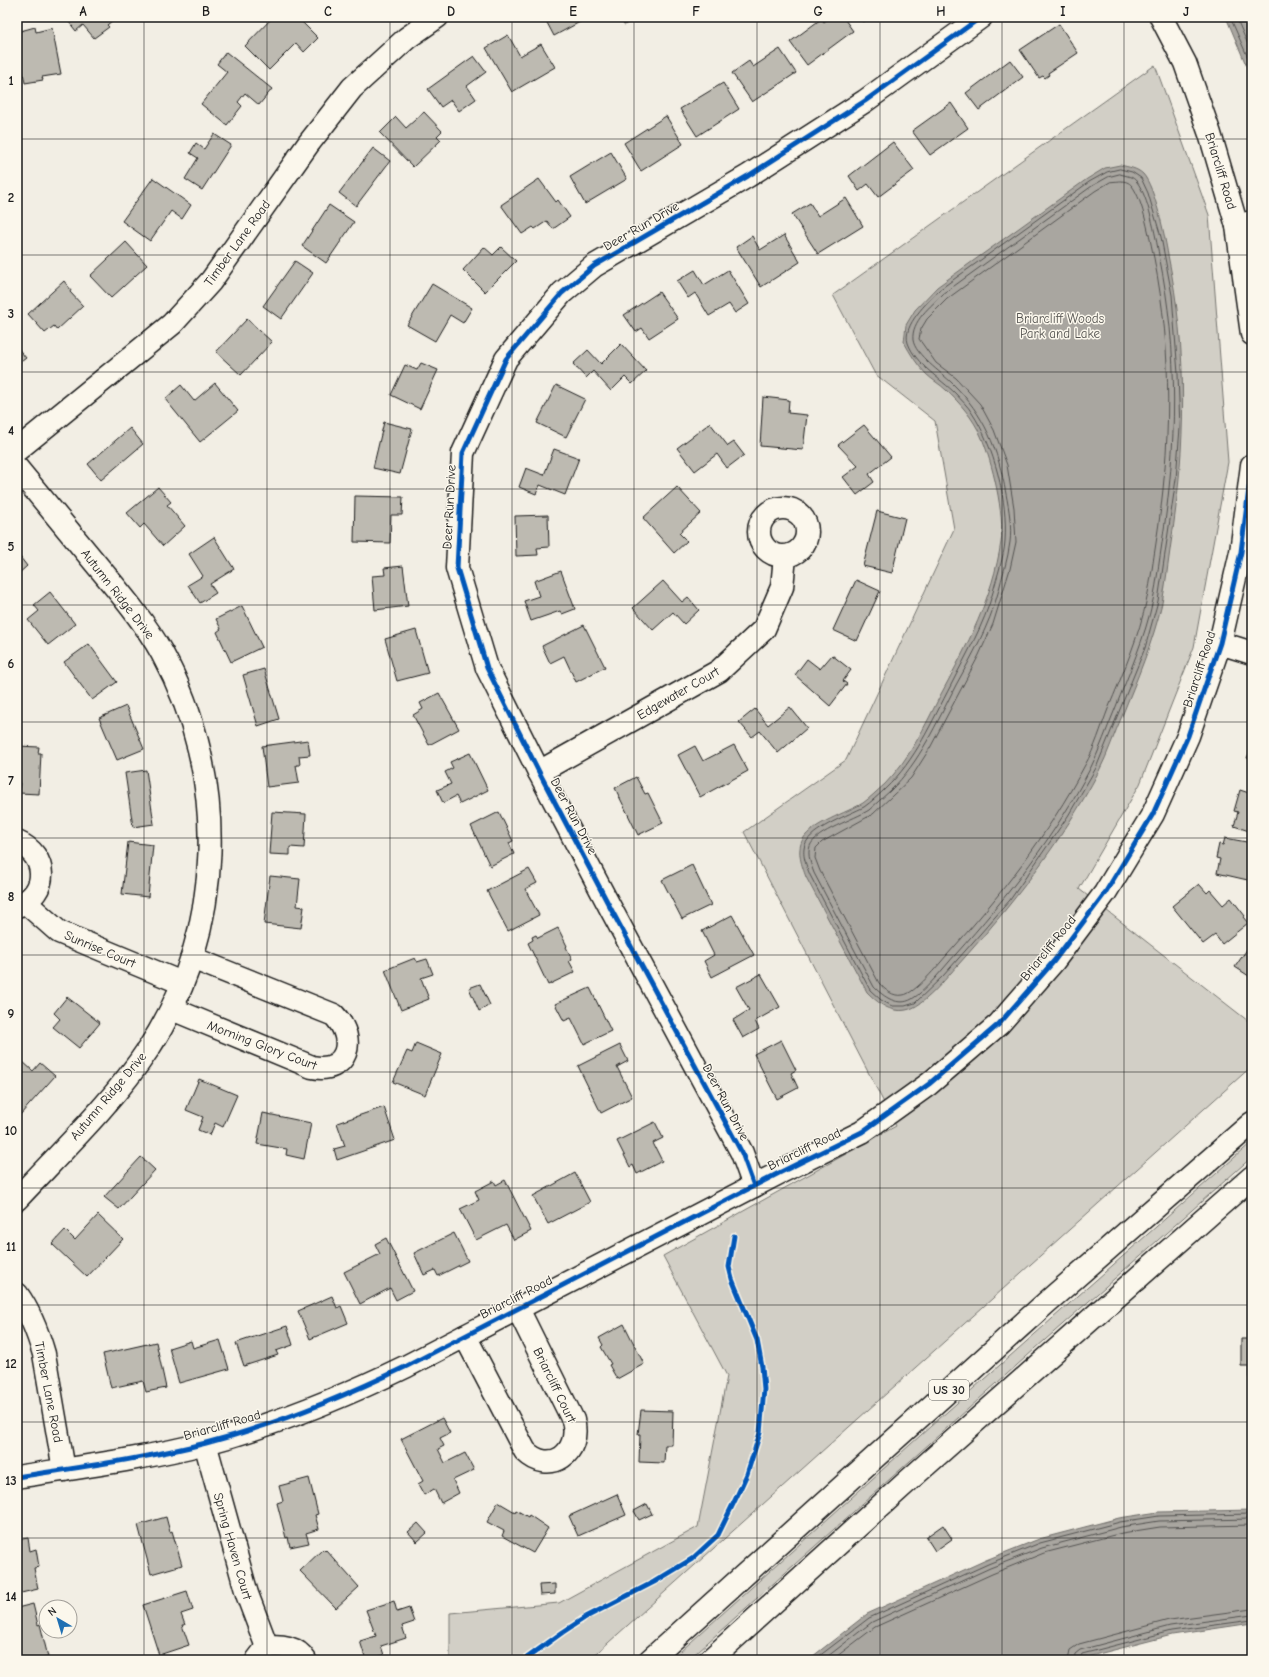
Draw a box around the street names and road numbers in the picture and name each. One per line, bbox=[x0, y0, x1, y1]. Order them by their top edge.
street label: Briarcliff Road bbox=[1202, 131, 1240, 211]
street label: Timber Lane Road bbox=[201, 197, 273, 289]
street label: Deer Run Drive bbox=[601, 198, 682, 254]
street label: Deer Run Drive bbox=[439, 464, 459, 550]
street label: Autumn Ridge Drive bbox=[78, 546, 158, 642]
street label: Briarcliff Road bbox=[1180, 629, 1218, 709]
street label: Edgewater Court bbox=[634, 663, 723, 723]
street label: Deer Run Drive bbox=[548, 775, 601, 857]
street label: Briarcliff Road bbox=[1017, 912, 1079, 984]
street label: Sunrise Court bbox=[62, 927, 139, 971]
street label: Morning Glory Court bbox=[205, 1017, 320, 1073]
street label: Autumn Ridge Drive bbox=[67, 1049, 149, 1143]
street label: Deer Run Drive bbox=[700, 1061, 753, 1143]
street label: Briarcliff Road bbox=[765, 1125, 843, 1173]
street label: Briarcliff Road bbox=[477, 1272, 555, 1322]
street label: Timber Lane Road bbox=[32, 1340, 66, 1444]
street label: Briarcliff Court bbox=[530, 1345, 580, 1426]
road number: US 30 bbox=[929, 1380, 969, 1400]
street label: Briarcliff Road bbox=[182, 1407, 262, 1443]
street label: Spring Haven Court bbox=[211, 1491, 256, 1602]

